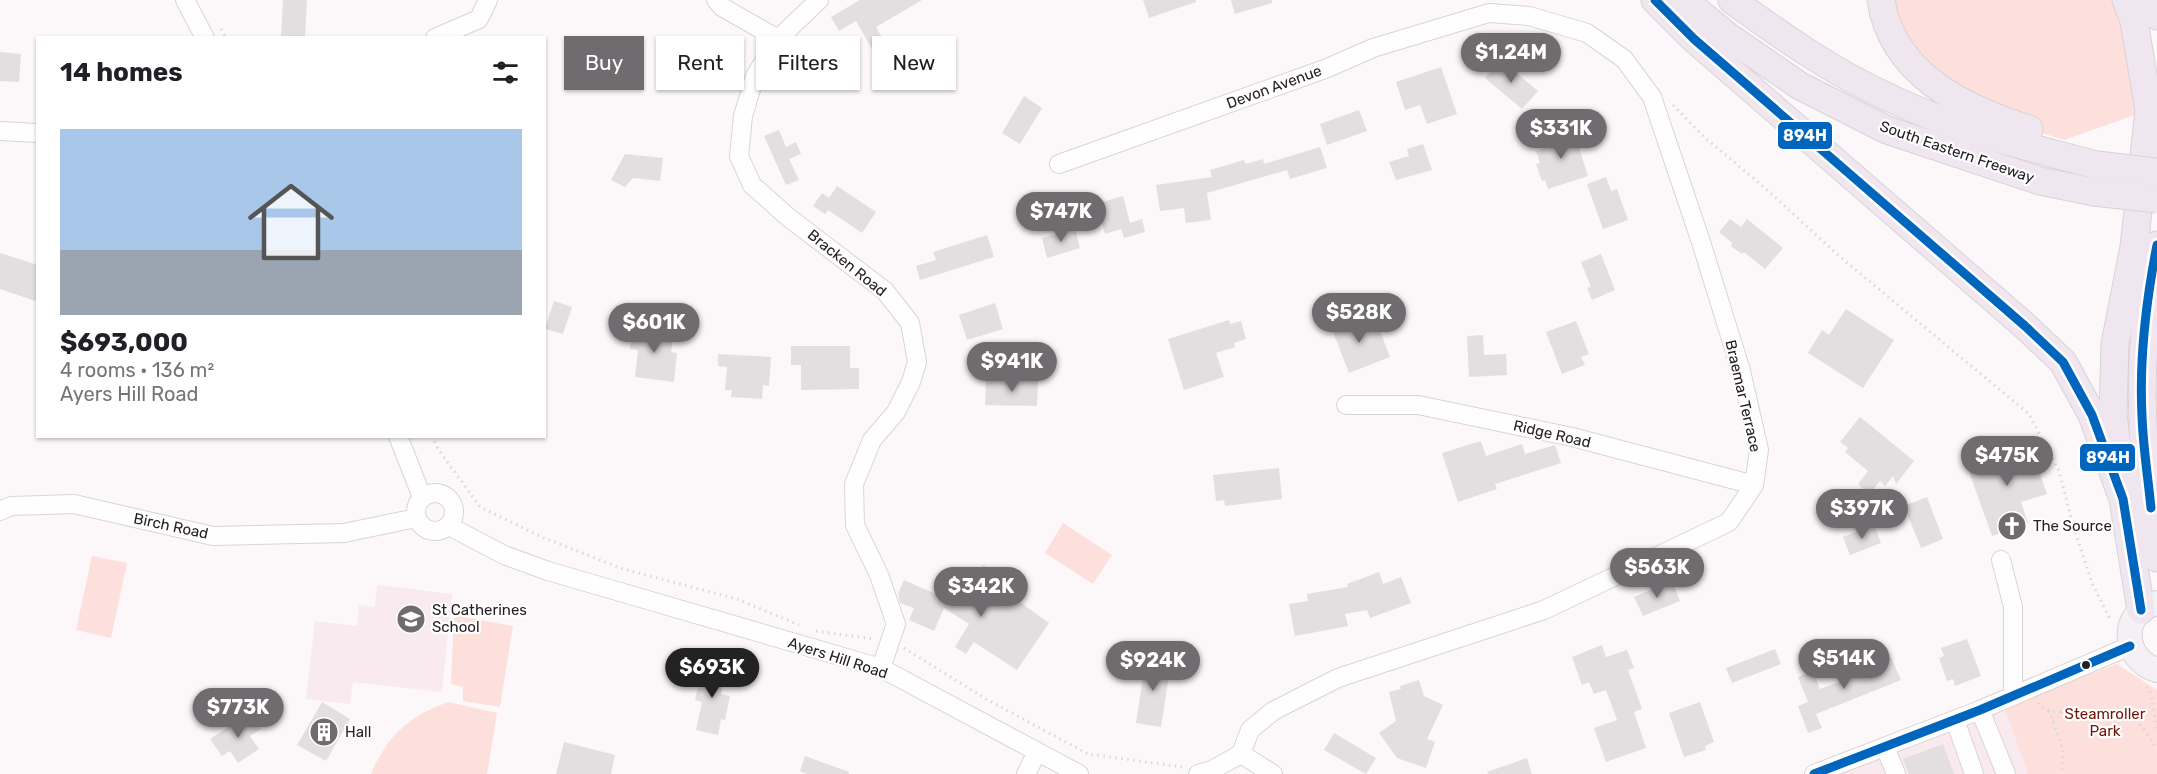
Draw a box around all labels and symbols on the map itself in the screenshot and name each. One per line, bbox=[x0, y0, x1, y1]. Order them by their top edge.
pin: $1.24M bbox=[1462, 33, 1560, 84]
street label: Devon Avenue bbox=[1224, 61, 1324, 113]
pin: $331K bbox=[1519, 109, 1603, 160]
street label: South Eastern Freeway bbox=[1877, 117, 2037, 187]
line badge: 894H bbox=[1777, 121, 1833, 150]
text: 894H bbox=[1783, 126, 1827, 145]
pin: $747K bbox=[1019, 192, 1103, 243]
street label: Bracken Road bbox=[804, 226, 890, 300]
pin: $528K bbox=[1317, 293, 1401, 344]
pin: $601K bbox=[612, 303, 696, 354]
street label: Braemar Terrace bbox=[1721, 338, 1765, 454]
pin: $941K bbox=[970, 342, 1054, 393]
street label: Ridge Road bbox=[1512, 416, 1592, 452]
pin: $475K bbox=[1965, 436, 2049, 487]
line badge: 894H bbox=[2079, 443, 2136, 472]
text: 894H bbox=[2086, 448, 2130, 467]
pin: $397K bbox=[1820, 489, 1904, 540]
street label: Birch Road bbox=[132, 509, 210, 543]
church icon: The Source bbox=[1996, 510, 2028, 542]
place label: The Source bbox=[2033, 517, 2112, 535]
pin: $563K bbox=[1615, 548, 1699, 599]
pin: $342K bbox=[939, 567, 1023, 618]
place label: St Catherines School bbox=[432, 601, 527, 636]
school or university icon: St Catherines School bbox=[395, 603, 427, 635]
street label: Ayers Hill Road bbox=[786, 633, 890, 683]
pin: $514K bbox=[1802, 639, 1886, 690]
pin: $924K bbox=[1111, 641, 1195, 692]
pin: $693K bbox=[670, 648, 754, 699]
unlabelled marker bbox=[2080, 659, 2092, 671]
pin: $773K bbox=[196, 688, 280, 739]
park label: Steamroller Park bbox=[2065, 705, 2146, 740]
building icon: Hall bbox=[308, 716, 340, 748]
place label: Hall bbox=[345, 723, 371, 741]

